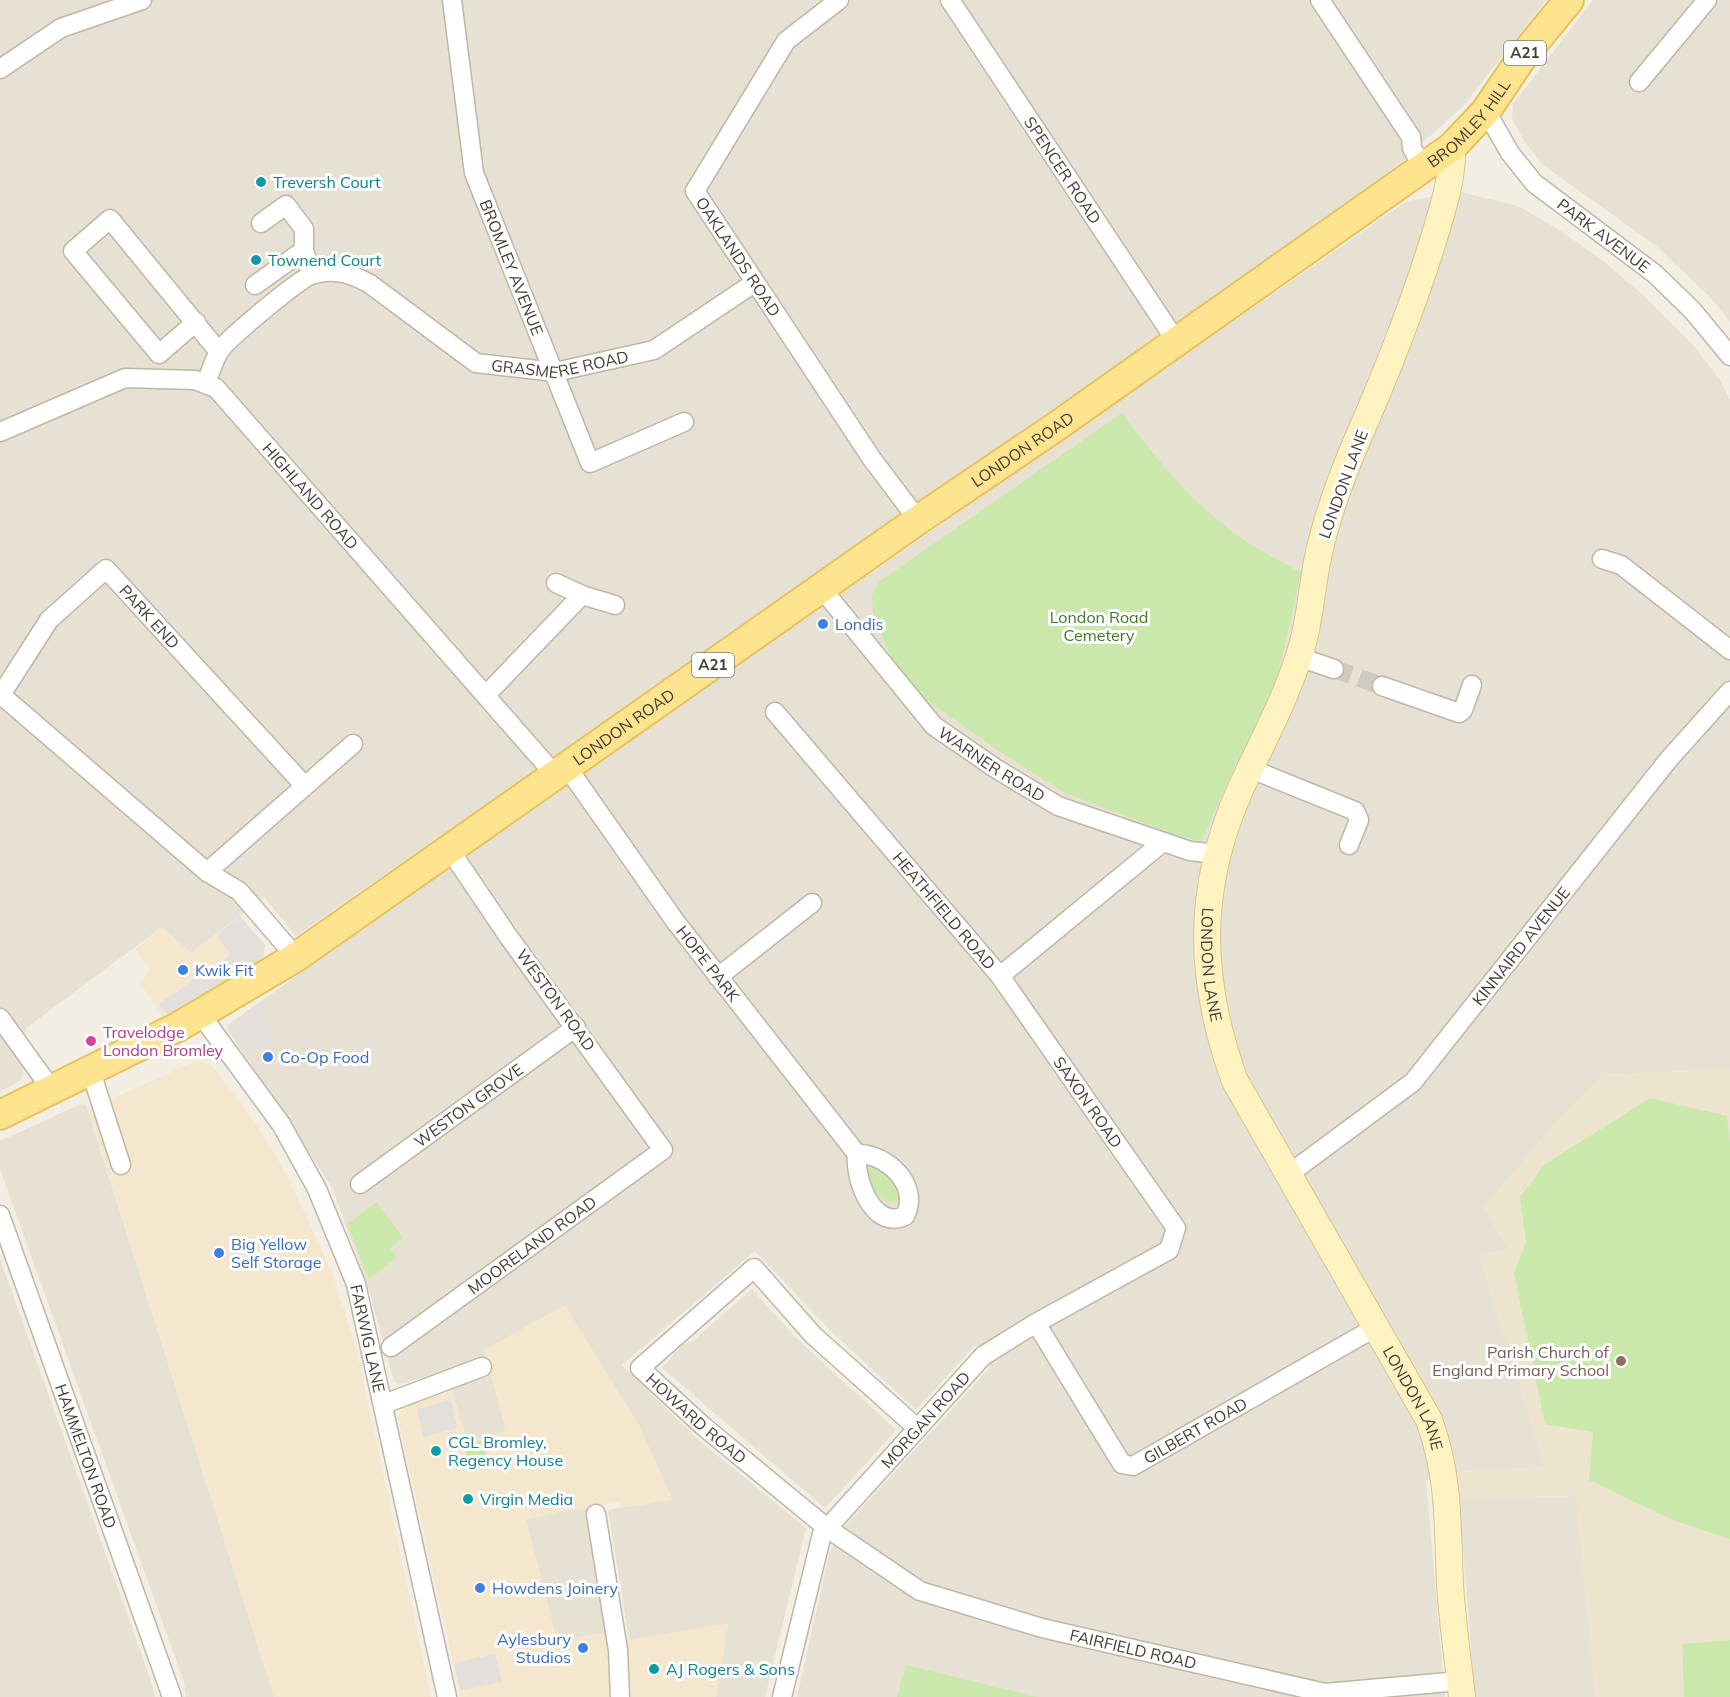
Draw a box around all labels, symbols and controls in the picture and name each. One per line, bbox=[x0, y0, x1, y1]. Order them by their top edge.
road number: A21 bbox=[1504, 41, 1546, 65]
street label: BROMLEY HILL bbox=[1423, 75, 1515, 171]
street label: SPENCER ROAD bbox=[1020, 113, 1105, 227]
place label: Treversh Court bbox=[273, 172, 381, 192]
marker: Treversh Court bbox=[254, 175, 268, 189]
street label: OAKLANDS ROAD bbox=[692, 193, 785, 320]
street label: PARK AVENUE bbox=[1553, 194, 1654, 277]
street label: BROMLEY AVENUE bbox=[476, 197, 548, 338]
place label: Townend Court bbox=[268, 250, 382, 270]
marker: Townend Court bbox=[249, 253, 263, 267]
street label: GRASMERE ROAD bbox=[490, 346, 630, 382]
street label: LONDON ROAD bbox=[967, 407, 1078, 491]
street label: LONDON LANE bbox=[1314, 427, 1372, 541]
street label: HIGHLAND ROAD bbox=[258, 438, 363, 553]
street label: PARK END bbox=[115, 580, 184, 653]
park label: London Road Cemetery bbox=[1050, 607, 1148, 645]
place label: Londis bbox=[835, 614, 884, 634]
marker: Londis bbox=[816, 617, 830, 631]
road number: A21 bbox=[692, 653, 734, 677]
street label: LONDON ROAD bbox=[569, 684, 678, 770]
street label: WARNER ROAD bbox=[934, 722, 1049, 806]
street label: HEATHFIELD ROAD bbox=[889, 848, 1000, 974]
street label: KINNAIRD AVENUE bbox=[1468, 883, 1574, 1009]
street label: LONDON LANE bbox=[1197, 907, 1227, 1023]
street label: HOPE PARK bbox=[672, 921, 745, 1006]
street label: WESTON ROAD bbox=[512, 945, 600, 1055]
place label: Kwik Fit bbox=[195, 960, 254, 980]
marker: Kwik Fit bbox=[176, 963, 190, 977]
place label: Travelodge London Bromley bbox=[103, 1022, 224, 1060]
marker: Travelodge London Bromley bbox=[84, 1034, 98, 1048]
place label: Co-Op Food bbox=[280, 1047, 369, 1067]
marker: Co-Op Food bbox=[261, 1050, 275, 1064]
street label: SAXON ROAD bbox=[1049, 1053, 1127, 1151]
street label: WESTON GROVE bbox=[410, 1059, 527, 1151]
street label: MOORELAND ROAD bbox=[464, 1192, 600, 1298]
place label: Big Yellow Self Storage bbox=[231, 1234, 321, 1272]
marker: Big Yellow Self Storage bbox=[212, 1246, 226, 1260]
street label: FARWIG LANE bbox=[346, 1283, 390, 1394]
place label: Parish Church of England Primary School bbox=[1432, 1342, 1610, 1380]
street label: LONDON LANE bbox=[1379, 1343, 1448, 1452]
marker: Parish Church of England Primary School bbox=[1614, 1354, 1628, 1368]
street label: MORGAN ROAD bbox=[877, 1367, 974, 1472]
street label: HOWARD ROAD bbox=[642, 1369, 751, 1468]
street label: HAMMELTON ROAD bbox=[51, 1381, 121, 1531]
street label: GILBERT ROAD bbox=[1140, 1393, 1251, 1468]
place label: CGL Bromley, Regency House bbox=[448, 1432, 563, 1470]
marker: CGL Bromley, Regency House bbox=[429, 1444, 443, 1458]
place label: Virgin Media bbox=[480, 1489, 573, 1509]
marker: Virgin Media bbox=[461, 1492, 475, 1506]
place label: Howdens Joinery bbox=[492, 1578, 618, 1598]
marker: Howdens Joinery bbox=[473, 1581, 487, 1595]
street label: FAIRFIELD ROAD bbox=[1068, 1625, 1198, 1673]
place label: Aylesbury Studios bbox=[497, 1629, 571, 1667]
marker: Aylesbury Studios bbox=[576, 1641, 590, 1655]
place label: AJ Rogers & Sons bbox=[666, 1659, 795, 1679]
marker: AJ Rogers & Sons bbox=[647, 1662, 661, 1676]

